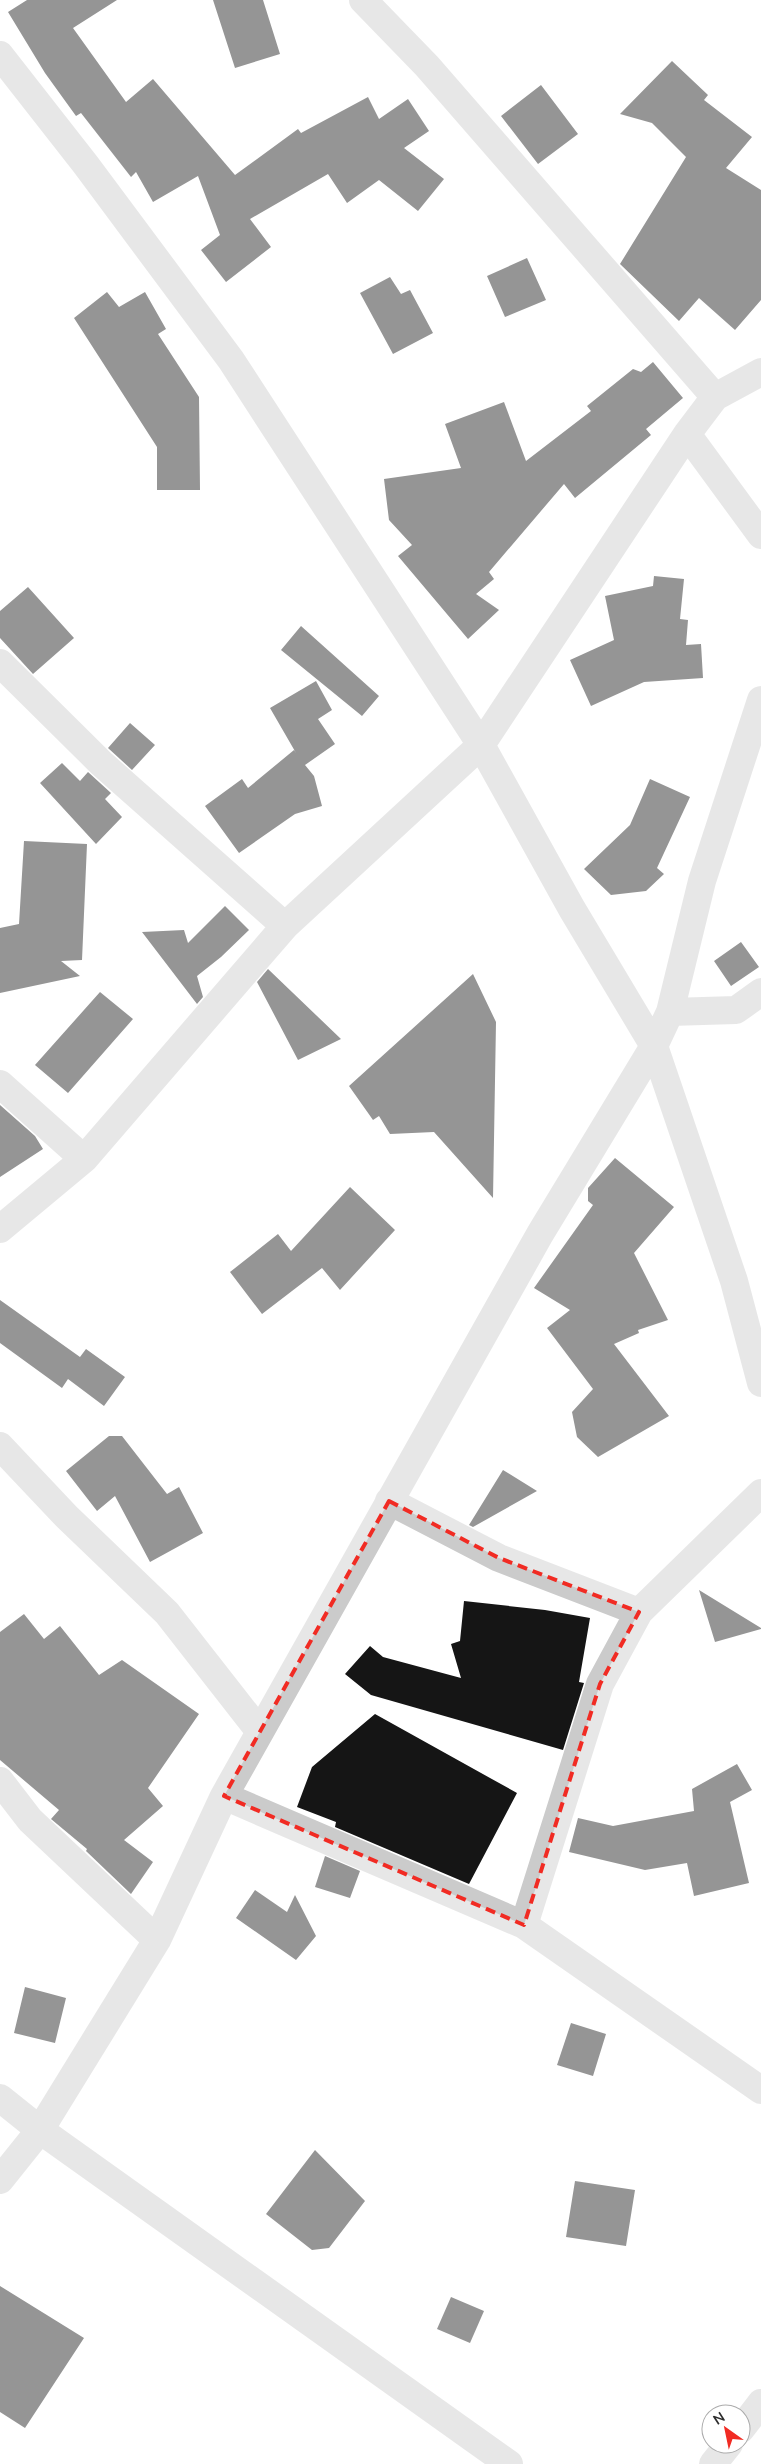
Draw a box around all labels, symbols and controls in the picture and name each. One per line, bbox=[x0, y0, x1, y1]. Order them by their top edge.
north arrow bbox=[701, 2404, 751, 2454]
text: N bbox=[710, 2408, 729, 2429]

